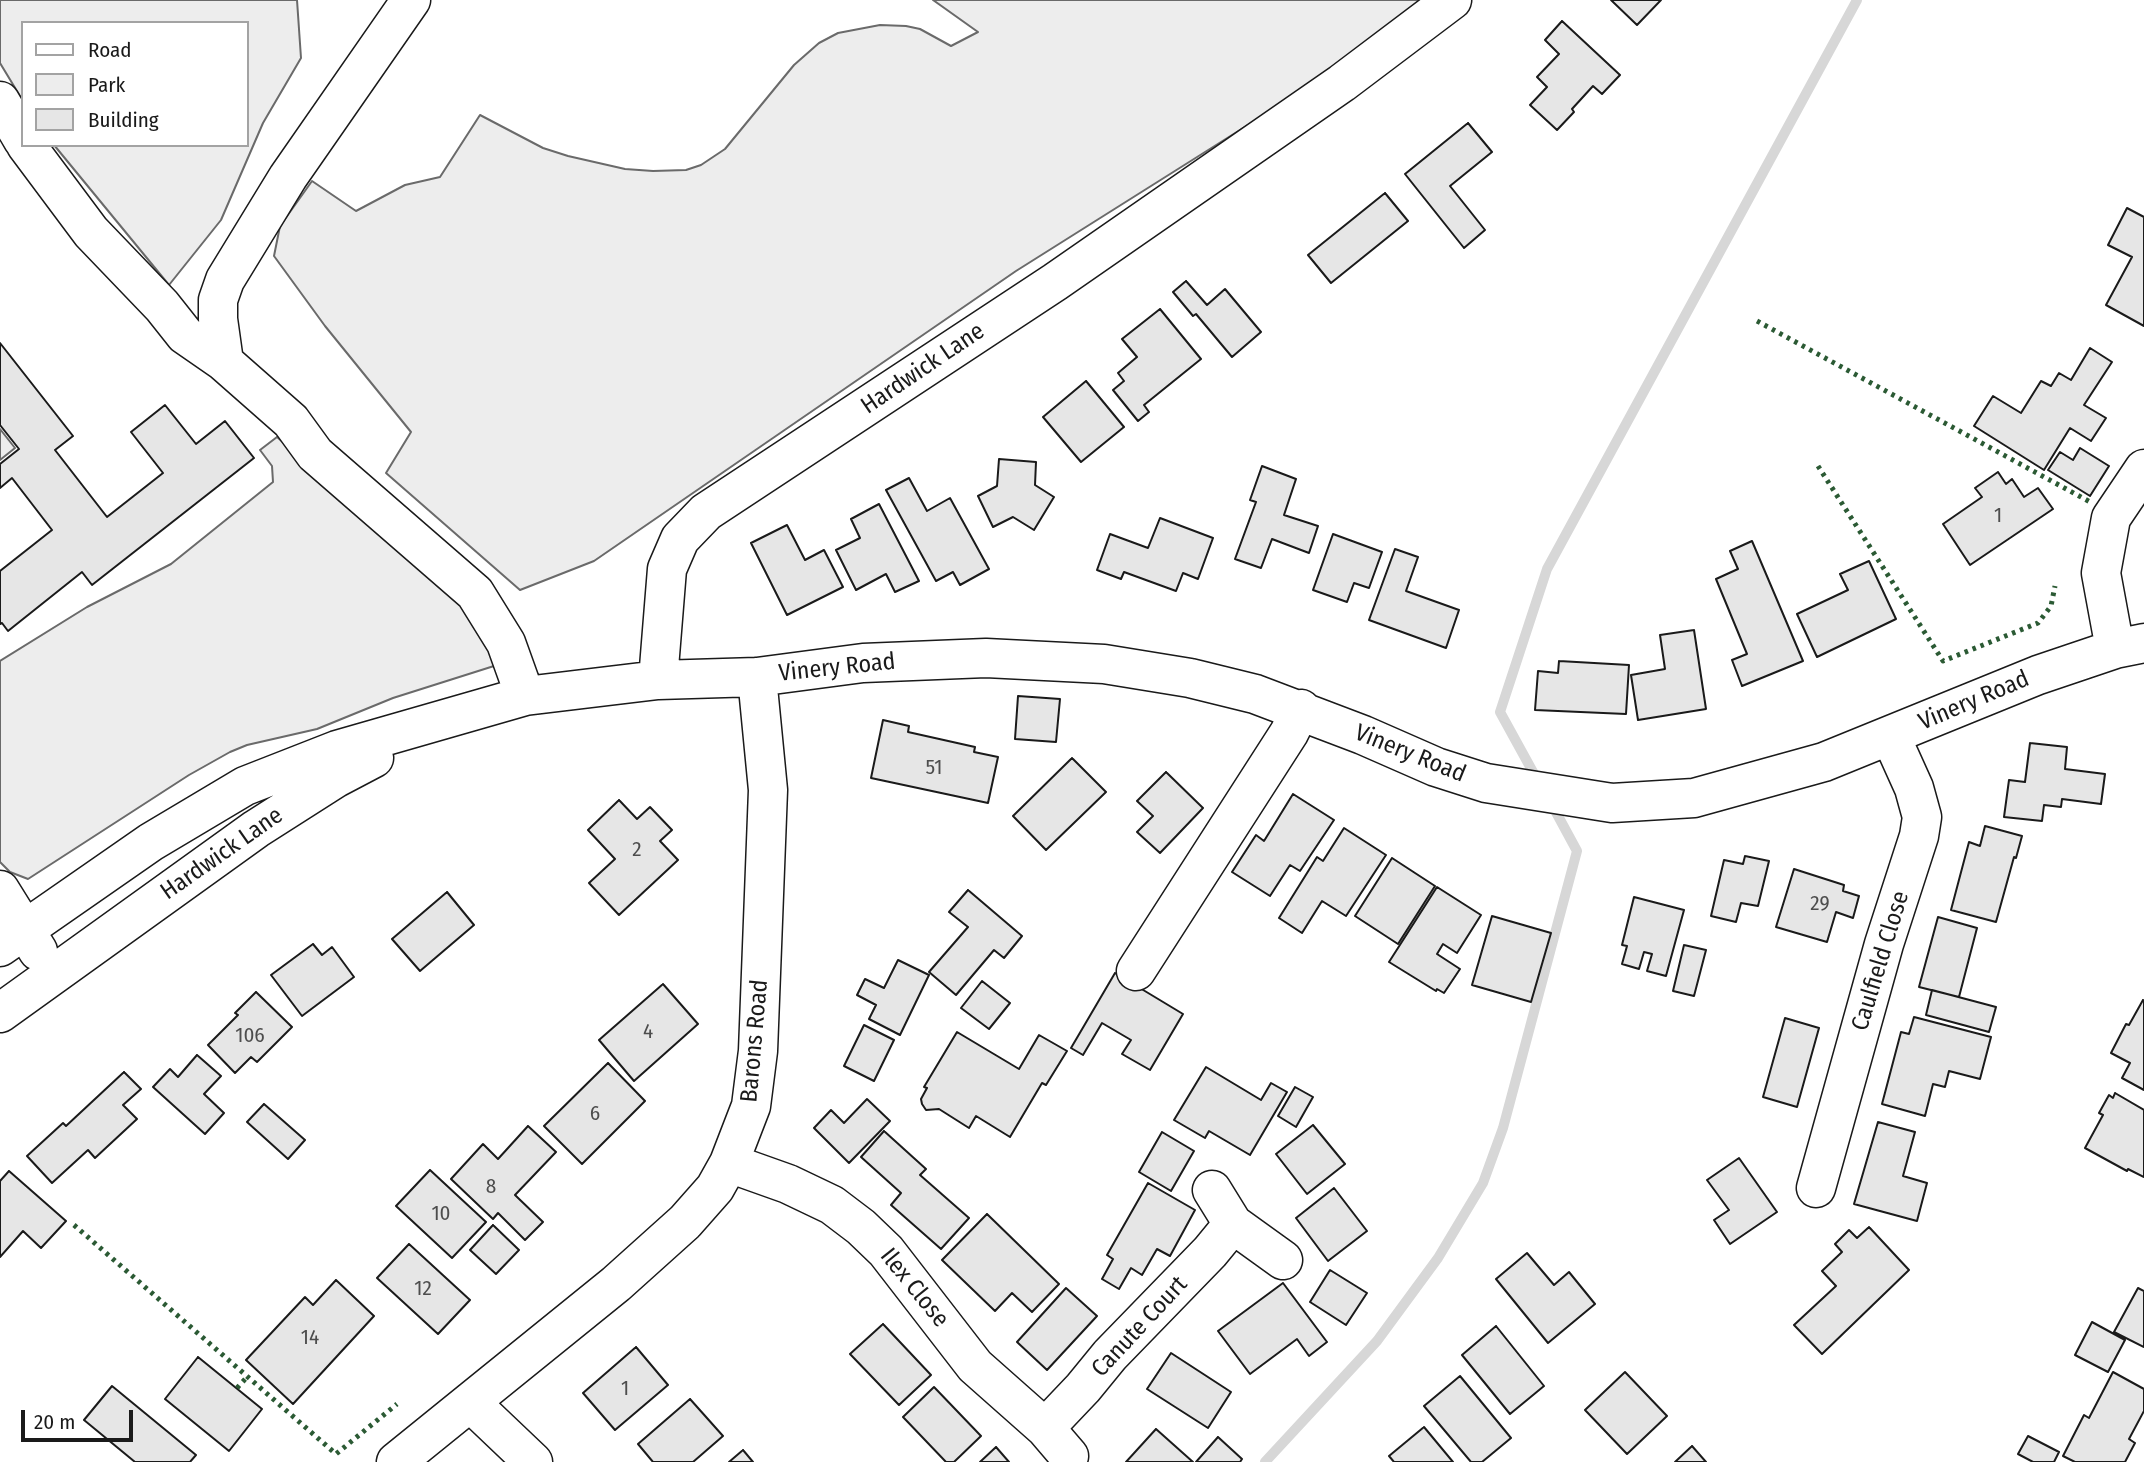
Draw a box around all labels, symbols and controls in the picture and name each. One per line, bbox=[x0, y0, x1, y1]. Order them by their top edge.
legend bbox=[21, 21, 248, 147]
text: Road bbox=[88, 37, 132, 63]
text: Park bbox=[88, 72, 125, 98]
text: Building bbox=[88, 107, 159, 133]
street label: Hardwick Lane bbox=[856, 317, 990, 421]
house number: 1 bbox=[1994, 503, 2002, 529]
street label: Vinery Road bbox=[777, 648, 897, 688]
street label: Vinery Road bbox=[1914, 665, 2034, 737]
street label: Vinery Road bbox=[1350, 719, 1470, 789]
house number: 51 bbox=[926, 755, 942, 781]
street label: Hardwick Lane bbox=[155, 801, 289, 907]
house number: 2 bbox=[632, 837, 642, 863]
street label: Caulfield Close bbox=[1846, 888, 1916, 1034]
house number: 29 bbox=[1810, 891, 1830, 917]
street label: Barons Road bbox=[735, 978, 775, 1104]
house number: 4 bbox=[643, 1019, 653, 1045]
house number: 106 bbox=[235, 1023, 265, 1049]
house number: 6 bbox=[590, 1101, 600, 1127]
house number: 8 bbox=[486, 1174, 496, 1200]
house number: 10 bbox=[431, 1201, 451, 1227]
street label: Ilex Close bbox=[873, 1243, 955, 1333]
street label: Canute Court bbox=[1086, 1271, 1194, 1383]
house number: 12 bbox=[414, 1276, 432, 1302]
house number: 14 bbox=[301, 1325, 319, 1351]
house number: 1 bbox=[621, 1376, 629, 1402]
scale bar bbox=[24, 1396, 136, 1440]
text: 20 m bbox=[34, 1409, 75, 1435]

